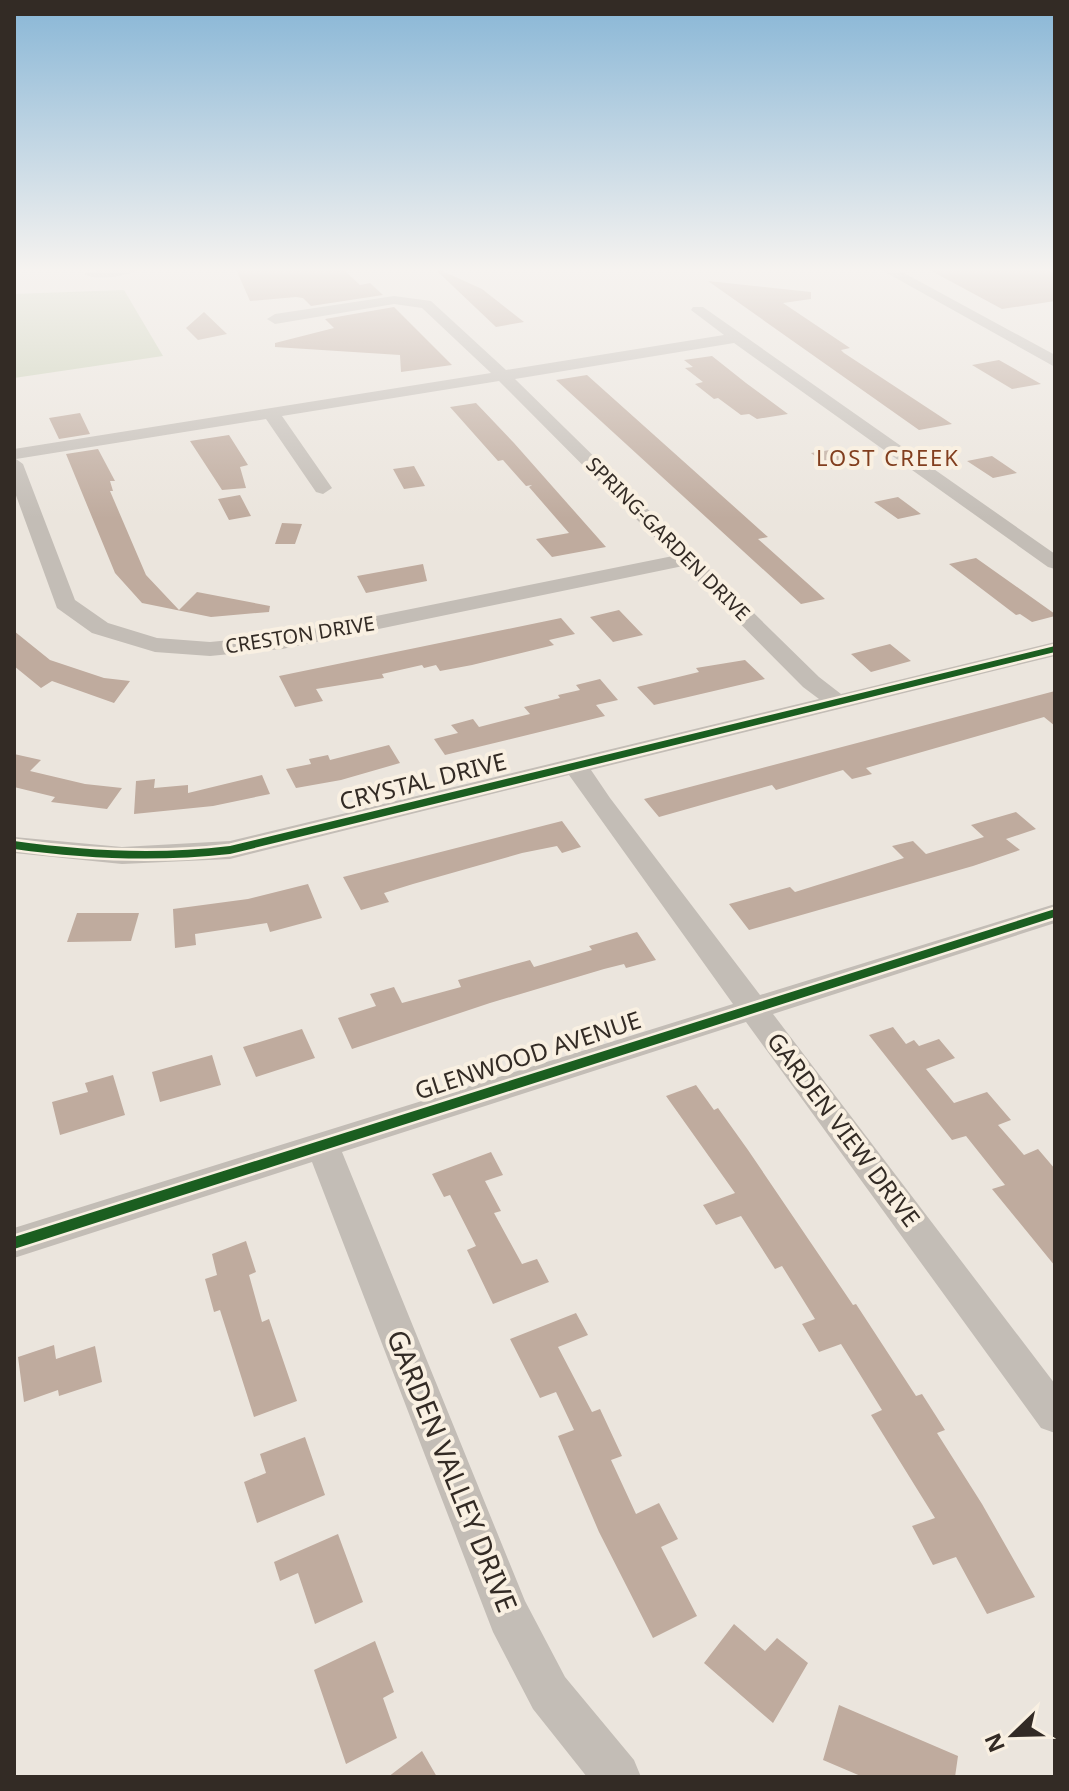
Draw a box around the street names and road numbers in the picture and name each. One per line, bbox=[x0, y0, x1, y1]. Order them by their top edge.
street label: SPRING-GARDEN DRIVE bbox=[581, 451, 756, 626]
street label: CRESTON DRIVE bbox=[223, 609, 377, 660]
street label: CRYSTAL DRIVE bbox=[336, 744, 510, 817]
street label: GLENWOOD AVENUE bbox=[410, 1002, 645, 1107]
street label: GARDEN VIEW DRIVE bbox=[760, 1025, 928, 1233]
street label: GARDEN VALLEY DRIVE bbox=[379, 1324, 527, 1618]

